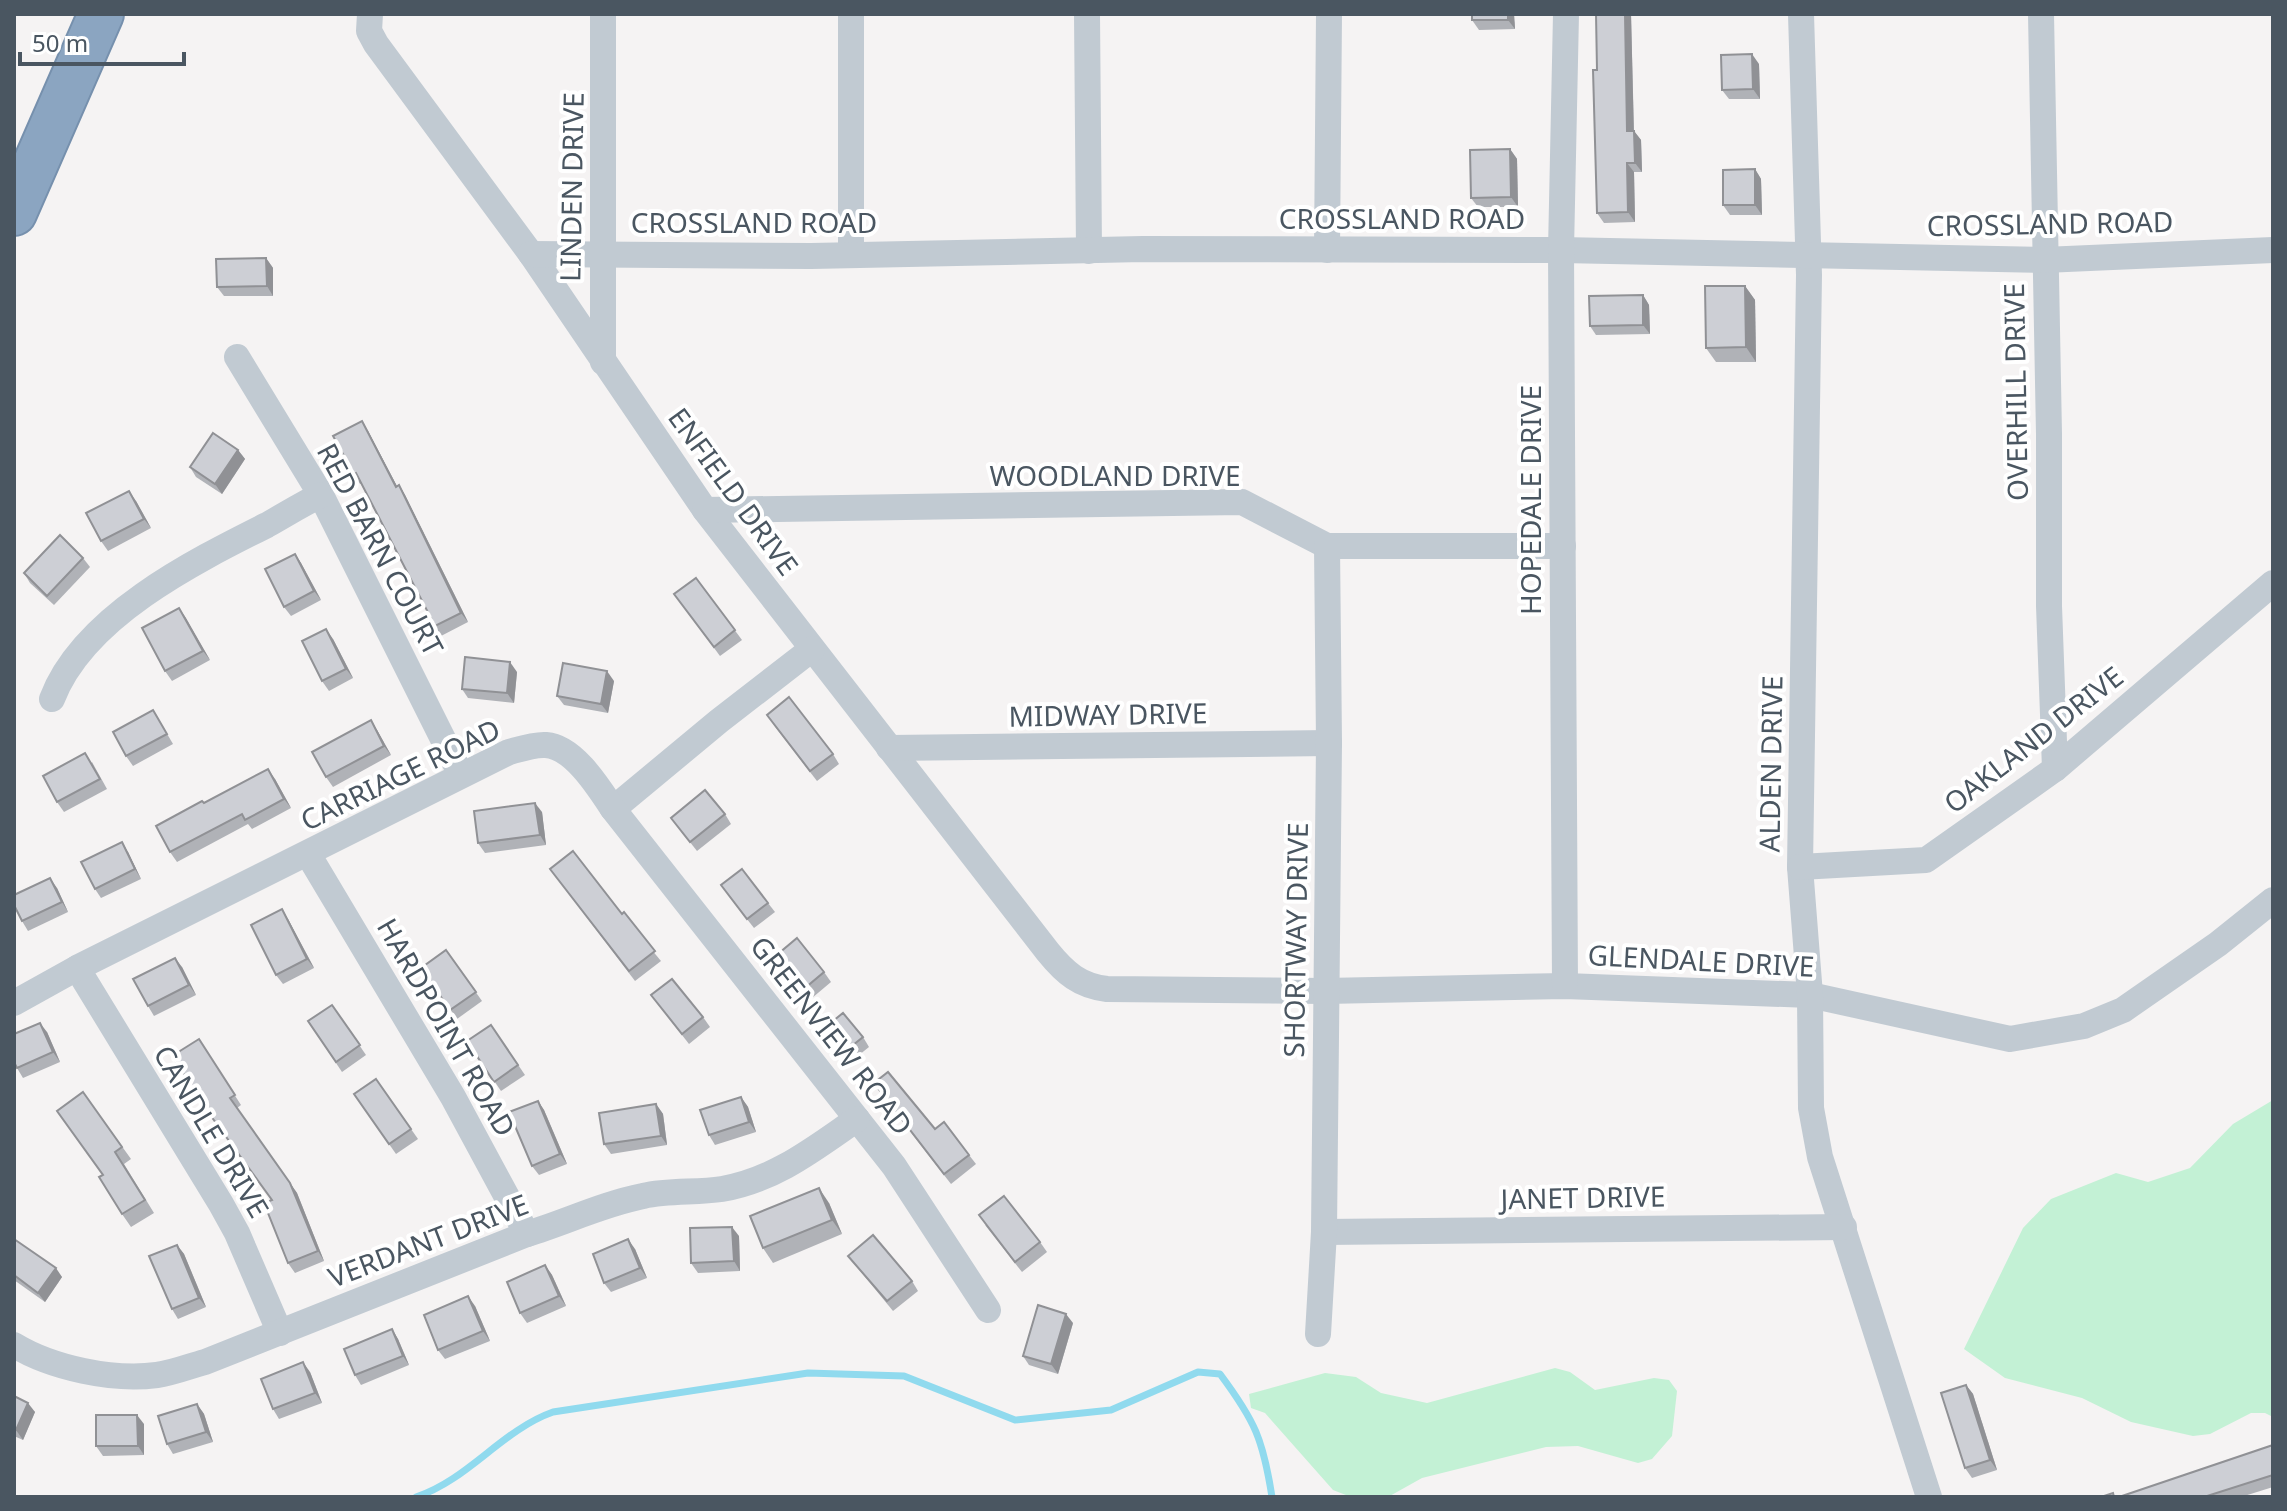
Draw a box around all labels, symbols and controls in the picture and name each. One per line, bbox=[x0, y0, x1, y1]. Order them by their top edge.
scale bar bbox=[20, 16, 184, 66]
text: 50 m bbox=[32, 26, 88, 59]
street label: LINDEN DRIVE bbox=[550, 92, 592, 282]
street label: CROSSLAND ROAD bbox=[1279, 199, 1525, 237]
street label: CROSSLAND ROAD bbox=[1927, 202, 2173, 244]
street label: CROSSLAND ROAD bbox=[631, 203, 877, 241]
street label: OVERHILL DRIVE bbox=[1994, 283, 2036, 501]
street label: HOPEDALE DRIVE bbox=[1511, 385, 1549, 615]
street label: ENFIELD DRIVE bbox=[660, 400, 808, 582]
street label: RED BARN COURT bbox=[309, 436, 453, 662]
street label: WOODLAND DRIVE bbox=[989, 456, 1241, 494]
street label: OAKLAND DRIVE bbox=[1935, 657, 2131, 821]
street label: ALDEN DRIVE bbox=[1749, 675, 1791, 853]
street label: MIDWAY DRIVE bbox=[1008, 693, 1208, 735]
street label: CARRIAGE ROAD bbox=[294, 709, 506, 839]
street label: SHORTWAY DRIVE bbox=[1274, 822, 1316, 1058]
street label: HARDPOINT ROAD bbox=[369, 911, 525, 1143]
street label: GREENVIEW ROAD bbox=[742, 928, 922, 1142]
street label: GLENDALE DRIVE bbox=[1587, 935, 1815, 985]
street label: CANDLE DRIVE bbox=[146, 1038, 278, 1224]
street label: JANET DRIVE bbox=[1497, 1177, 1666, 1217]
street label: VERDANT DRIVE bbox=[323, 1184, 533, 1296]

